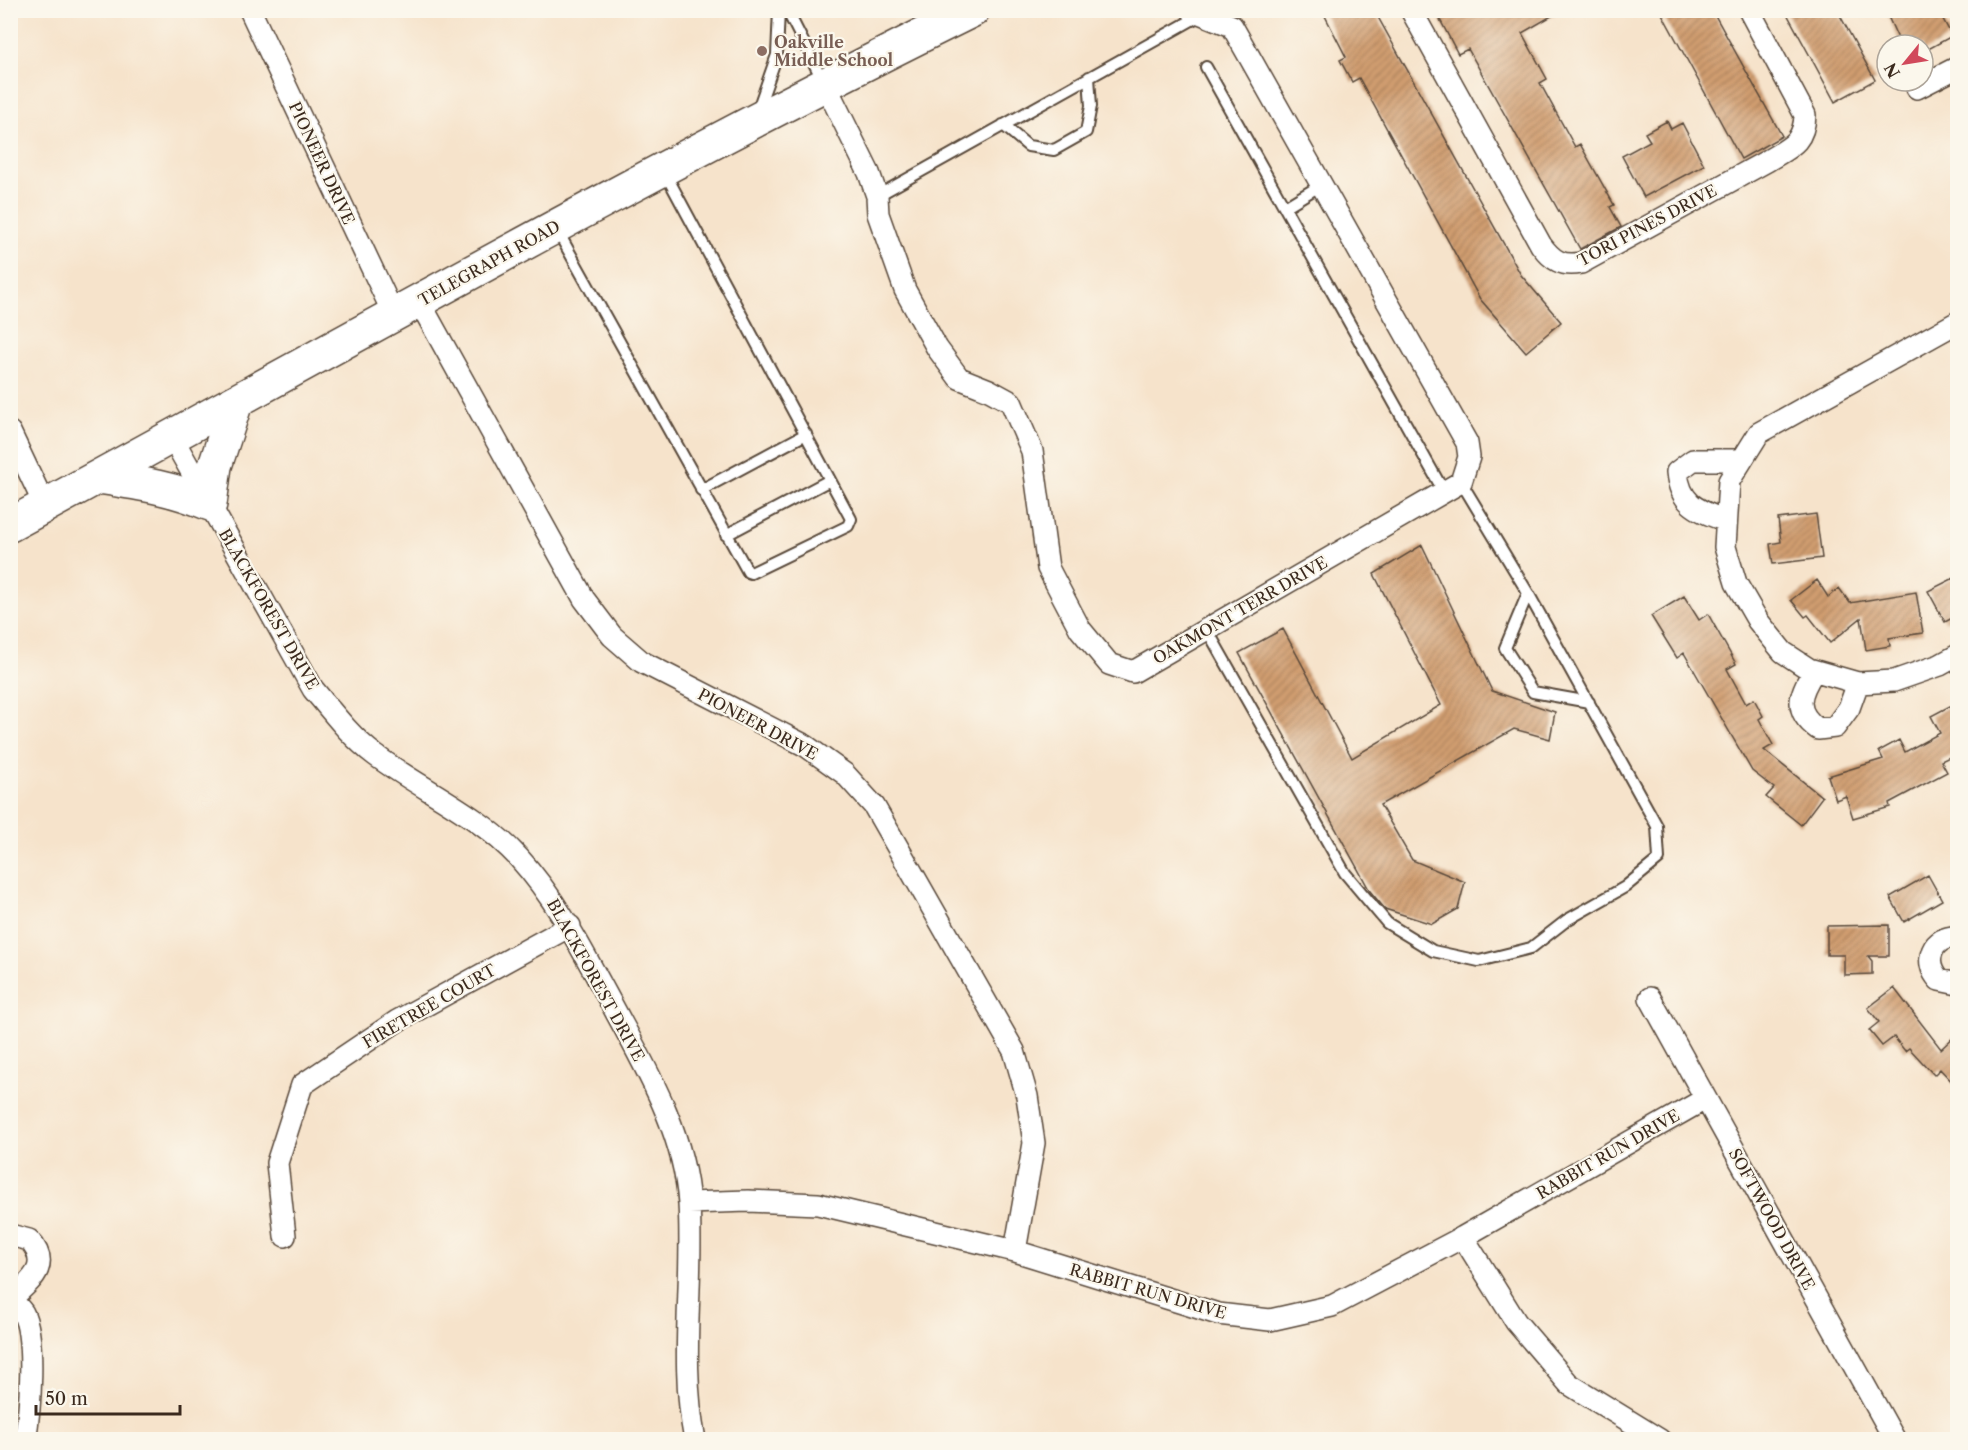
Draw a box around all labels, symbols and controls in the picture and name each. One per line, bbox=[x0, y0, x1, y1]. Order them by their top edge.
place label: Oakville Middle School bbox=[774, 32, 894, 70]
north arrow bbox=[1875, 33, 1935, 93]
marker: Oakville Middle School bbox=[755, 44, 769, 58]
text: N bbox=[1880, 59, 1904, 82]
street label: PIONEER DRIVE bbox=[285, 98, 359, 228]
street label: TORI PINES DRIVE bbox=[1574, 180, 1720, 270]
street label: TELEGRAPH ROAD bbox=[415, 216, 563, 310]
street label: BLACKFOREST DRIVE bbox=[215, 525, 323, 693]
street label: OAKMONT TERR DRIVE bbox=[1149, 552, 1331, 668]
street label: PIONEER DRIVE bbox=[695, 684, 821, 764]
street label: BLACKFOREST DRIVE bbox=[543, 895, 649, 1065]
street label: FIRETREE COURT bbox=[359, 960, 499, 1052]
street label: RABBIT RUN DRIVE bbox=[1533, 1105, 1683, 1203]
street label: SOFTWOOD DRIVE bbox=[1725, 1145, 1819, 1293]
street label: RABBIT RUN DRIVE bbox=[1067, 1259, 1229, 1323]
scale bar bbox=[36, 1378, 180, 1416]
text: 50 m bbox=[45, 1388, 88, 1410]

